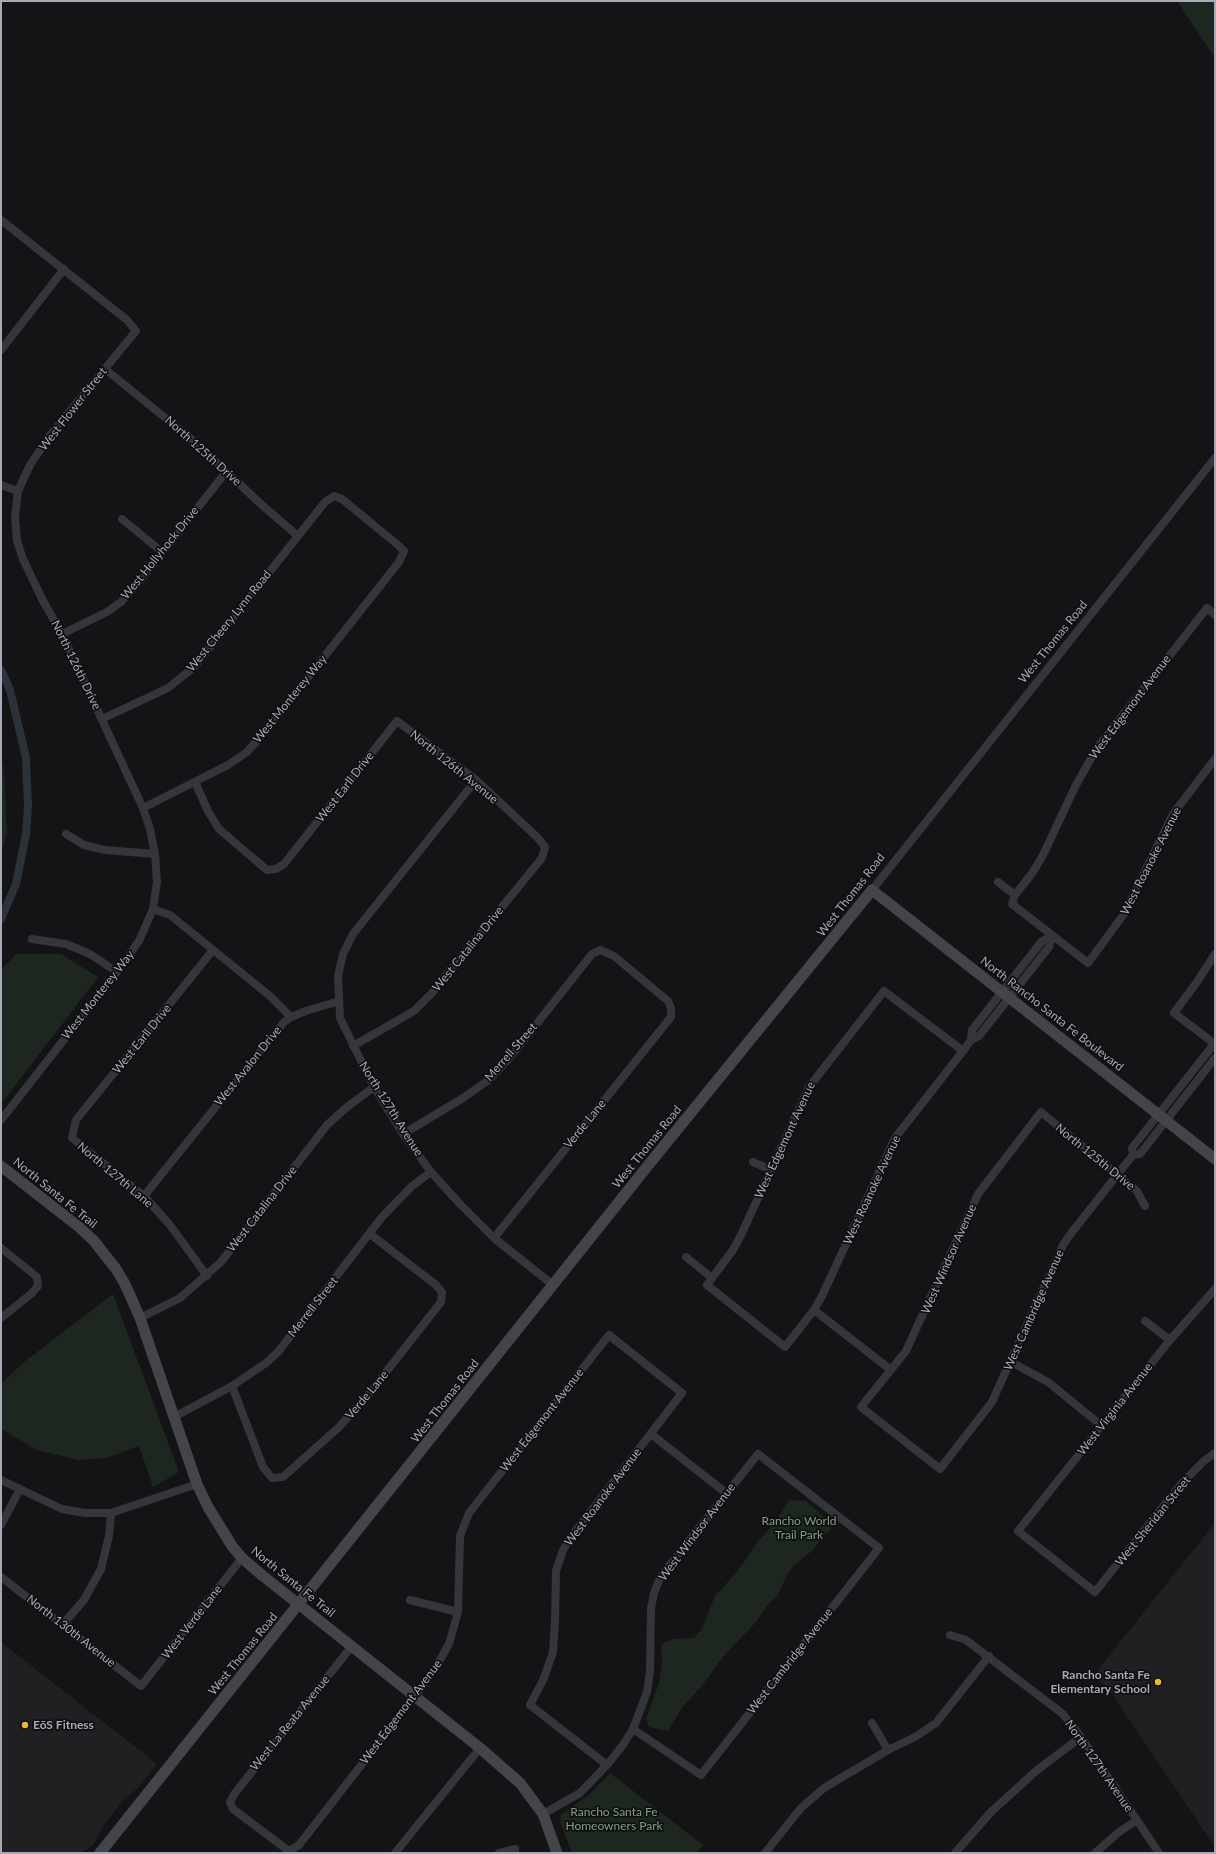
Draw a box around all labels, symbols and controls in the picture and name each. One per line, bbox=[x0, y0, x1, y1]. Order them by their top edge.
street label: West Flower Street bbox=[36, 365, 110, 453]
street label: North 125th Drive bbox=[162, 413, 244, 489]
street label: West Hollyhock Drive bbox=[118, 504, 202, 602]
street label: West Cheery Lynn Road bbox=[184, 568, 274, 674]
street label: West Thomas Road bbox=[1015, 598, 1091, 686]
street label: North 126th Drive bbox=[48, 618, 104, 712]
street label: West Monterey Way bbox=[250, 652, 330, 746]
street label: West Edgemont Avenue bbox=[1086, 652, 1174, 762]
street label: North 126th Avenue bbox=[407, 727, 501, 807]
street label: West Earll Drive bbox=[313, 749, 377, 825]
street label: West Roanoke Avenue bbox=[1118, 805, 1184, 917]
street label: West Thomas Road bbox=[814, 850, 888, 940]
street label: West Catalina Drive bbox=[429, 904, 507, 994]
street label: West Monterey Way bbox=[59, 948, 137, 1042]
street label: North Rancho Santa Fe Boulevard bbox=[978, 954, 1126, 1074]
street label: West Earll Drive bbox=[110, 1001, 174, 1077]
street label: Merrell Street bbox=[482, 1020, 540, 1084]
street label: West Avalon Drive bbox=[211, 1023, 285, 1109]
street label: North 127th Avenue bbox=[356, 1059, 426, 1159]
street label: West Edgemont Avenue bbox=[752, 1079, 818, 1201]
street label: Verde Lane bbox=[561, 1097, 609, 1151]
street label: West Thomas Road bbox=[609, 1103, 685, 1191]
street label: North 125th Drive bbox=[1052, 1121, 1138, 1193]
street label: West Roanoke Avenue bbox=[840, 1133, 904, 1247]
street label: North 127th Lane bbox=[74, 1139, 156, 1211]
street label: North Santa Fe Trail bbox=[10, 1155, 100, 1231]
street label: West Catalina Drive bbox=[224, 1163, 300, 1255]
street label: West Windsor Avenue bbox=[918, 1202, 980, 1316]
street label: West Cambridge Avenue bbox=[1001, 1247, 1067, 1373]
street label: Merrell Street bbox=[285, 1274, 341, 1340]
street label: West Thomas Road bbox=[408, 1356, 482, 1446]
street label: West Virginia Avenue bbox=[1074, 1360, 1156, 1458]
street label: West Edgemont Avenue bbox=[497, 1366, 587, 1474]
street label: Verde Lane bbox=[343, 1368, 391, 1422]
street label: West Roanoke Avenue bbox=[561, 1445, 645, 1549]
street label: West Sheridan Street bbox=[1112, 1473, 1194, 1569]
street label: West Windsor Avenue bbox=[656, 1480, 738, 1584]
park label: Rancho World Trail Park bbox=[762, 1514, 836, 1542]
street label: North Santa Fe Trail bbox=[248, 1544, 338, 1620]
street label: West Verde Lane bbox=[159, 1582, 225, 1662]
street label: North 130th Avenue bbox=[24, 1592, 118, 1670]
street label: West Cambridge Avenue bbox=[744, 1605, 836, 1717]
street label: West Thomas Road bbox=[205, 1610, 281, 1698]
street label: West Edgemont Avenue bbox=[357, 1657, 445, 1767]
place label: Rancho Santa Fe Elementary School bbox=[1050, 1668, 1150, 1696]
street label: West La Reata Avenue bbox=[247, 1673, 333, 1773]
marker: Rancho Santa Fe Elementary School bbox=[1153, 1677, 1163, 1687]
street label: North 127th Avenue bbox=[1062, 1717, 1136, 1815]
place label: EōS Fitness bbox=[33, 1718, 94, 1732]
marker: EōS Fitness bbox=[20, 1720, 30, 1730]
park label: Rancho Santa Fe Homeowners Park bbox=[565, 1805, 663, 1833]

